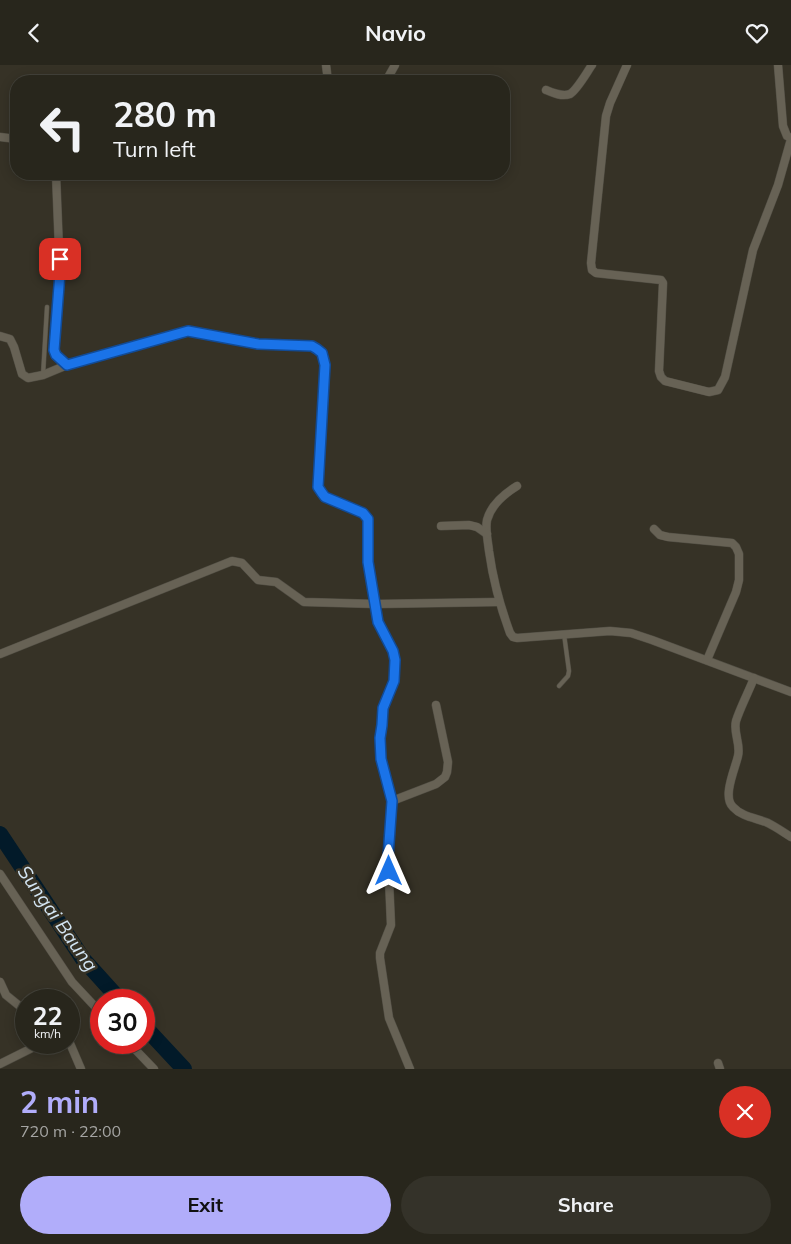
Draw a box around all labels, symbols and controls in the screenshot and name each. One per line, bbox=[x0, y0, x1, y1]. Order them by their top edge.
icon: back bbox=[20, 19, 48, 47]
text: Navio bbox=[365, 19, 426, 47]
icon: heart bbox=[743, 19, 771, 47]
text: 280 m bbox=[113, 92, 217, 136]
icon: left bbox=[30, 95, 95, 160]
text: Turn left bbox=[113, 135, 196, 163]
pin bbox=[39, 238, 81, 280]
icon: arrive bbox=[46, 245, 74, 273]
position arrow bbox=[362, 844, 414, 896]
water label: Sungai Baung bbox=[13, 860, 103, 976]
speed limit sign: 30 bbox=[90, 989, 155, 1054]
text: 22 bbox=[32, 1000, 63, 1031]
text: km/h bbox=[34, 1026, 61, 1041]
text: 2 min bbox=[20, 1083, 99, 1121]
button: close bbox=[719, 1086, 771, 1138]
text: 720 m · 22:00 bbox=[20, 1121, 121, 1141]
button: Exit bbox=[20, 1176, 391, 1234]
button: Share bbox=[401, 1176, 771, 1234]

